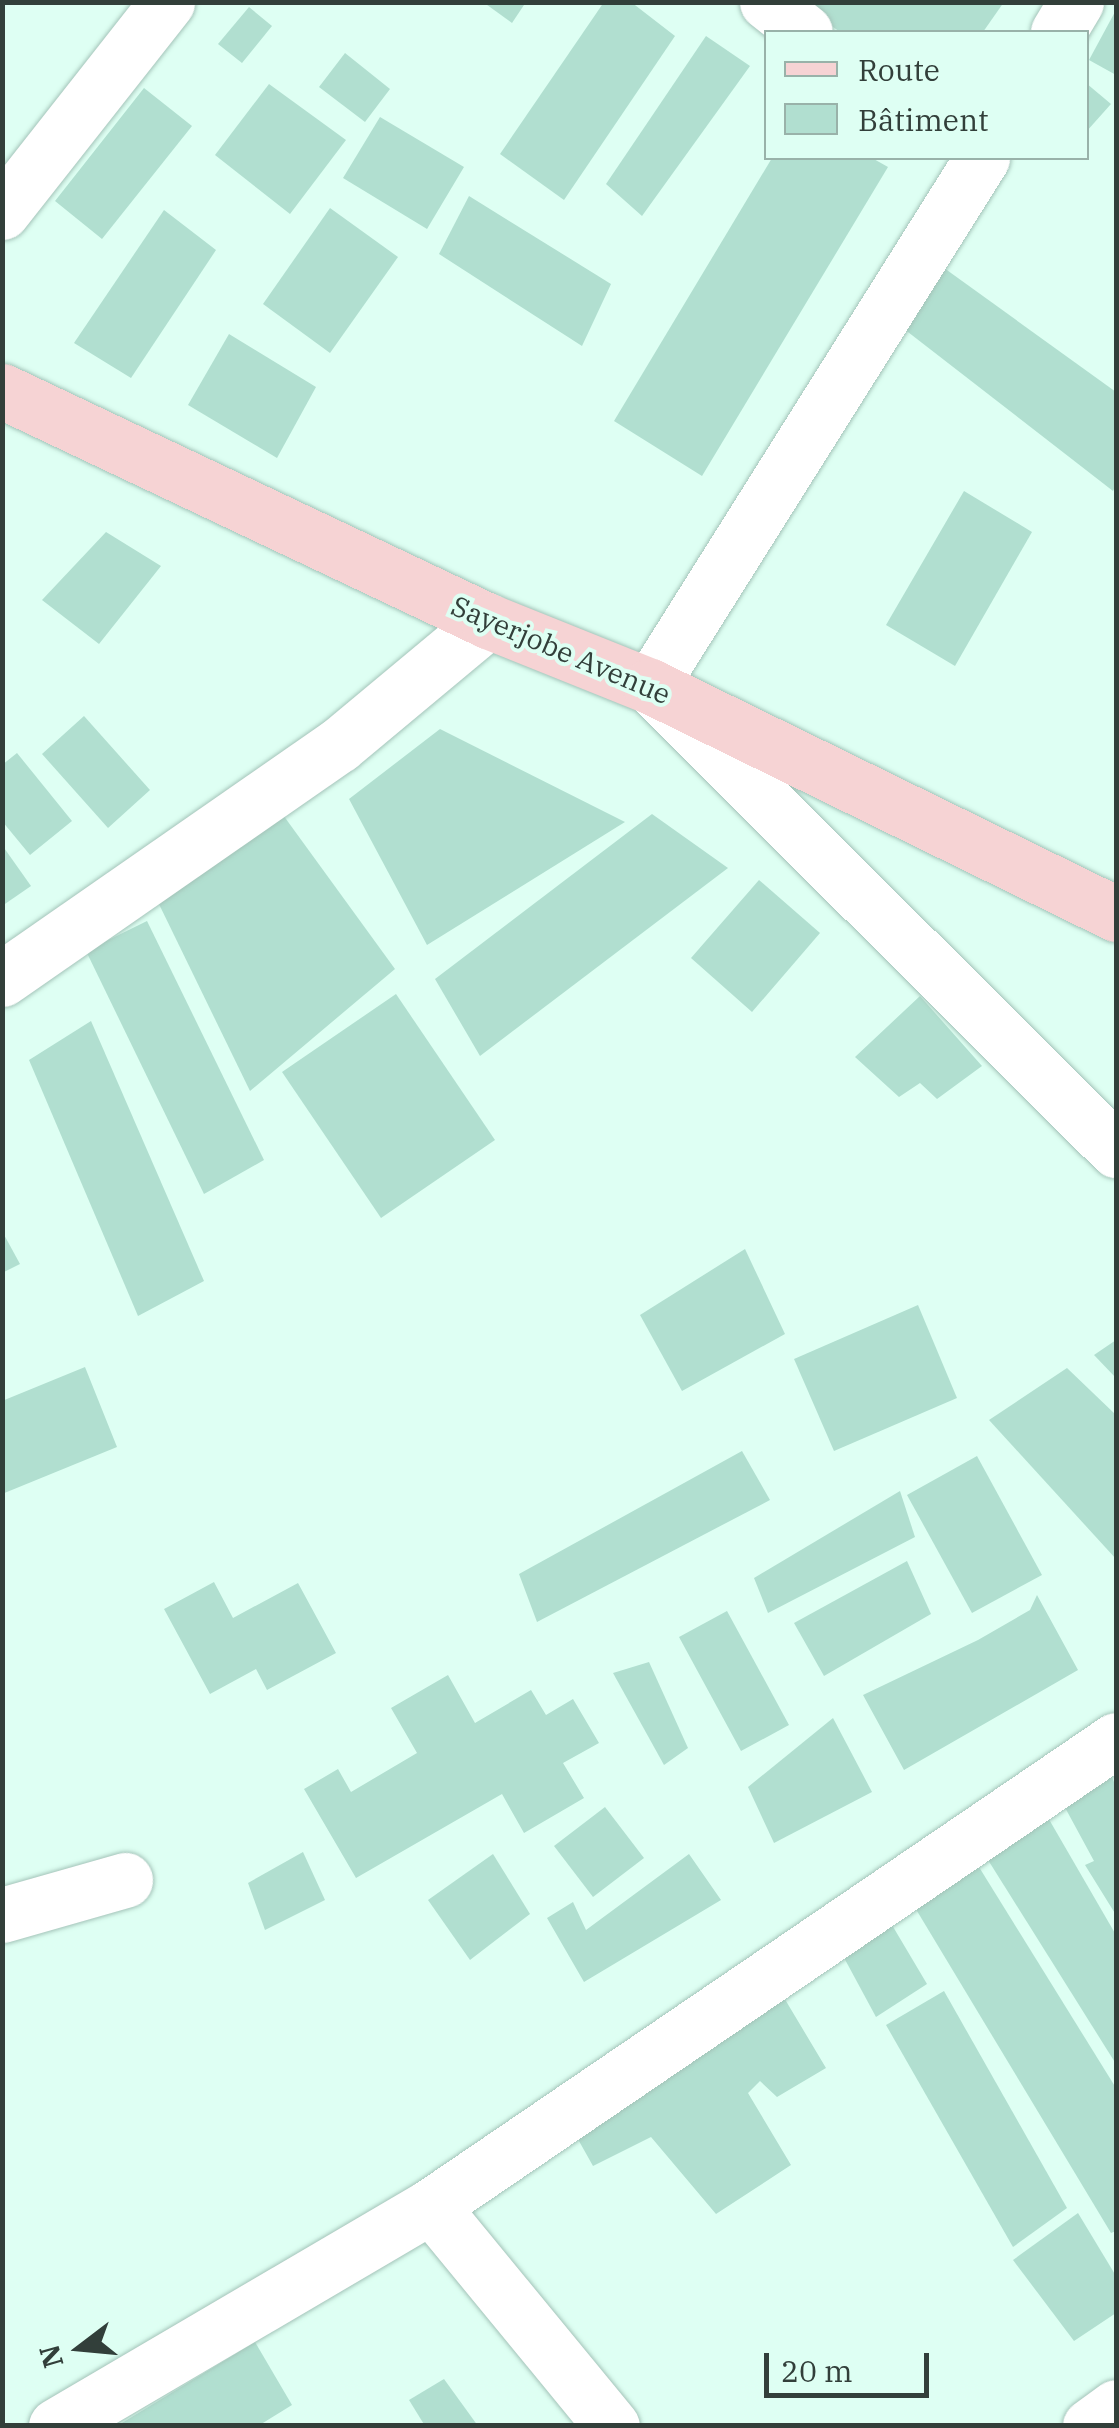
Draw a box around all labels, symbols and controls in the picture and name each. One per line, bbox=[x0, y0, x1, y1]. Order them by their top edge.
legend bbox=[764, 30, 1089, 160]
text: Route bbox=[858, 50, 940, 89]
text: Bâtiment bbox=[858, 100, 989, 139]
street label: Sayerjobe Avenue bbox=[446, 589, 676, 711]
north arrow bbox=[30, 2298, 130, 2398]
scale bar bbox=[769, 2333, 934, 2395]
text: N bbox=[30, 2341, 72, 2372]
text: 20 m bbox=[781, 2351, 853, 2390]

